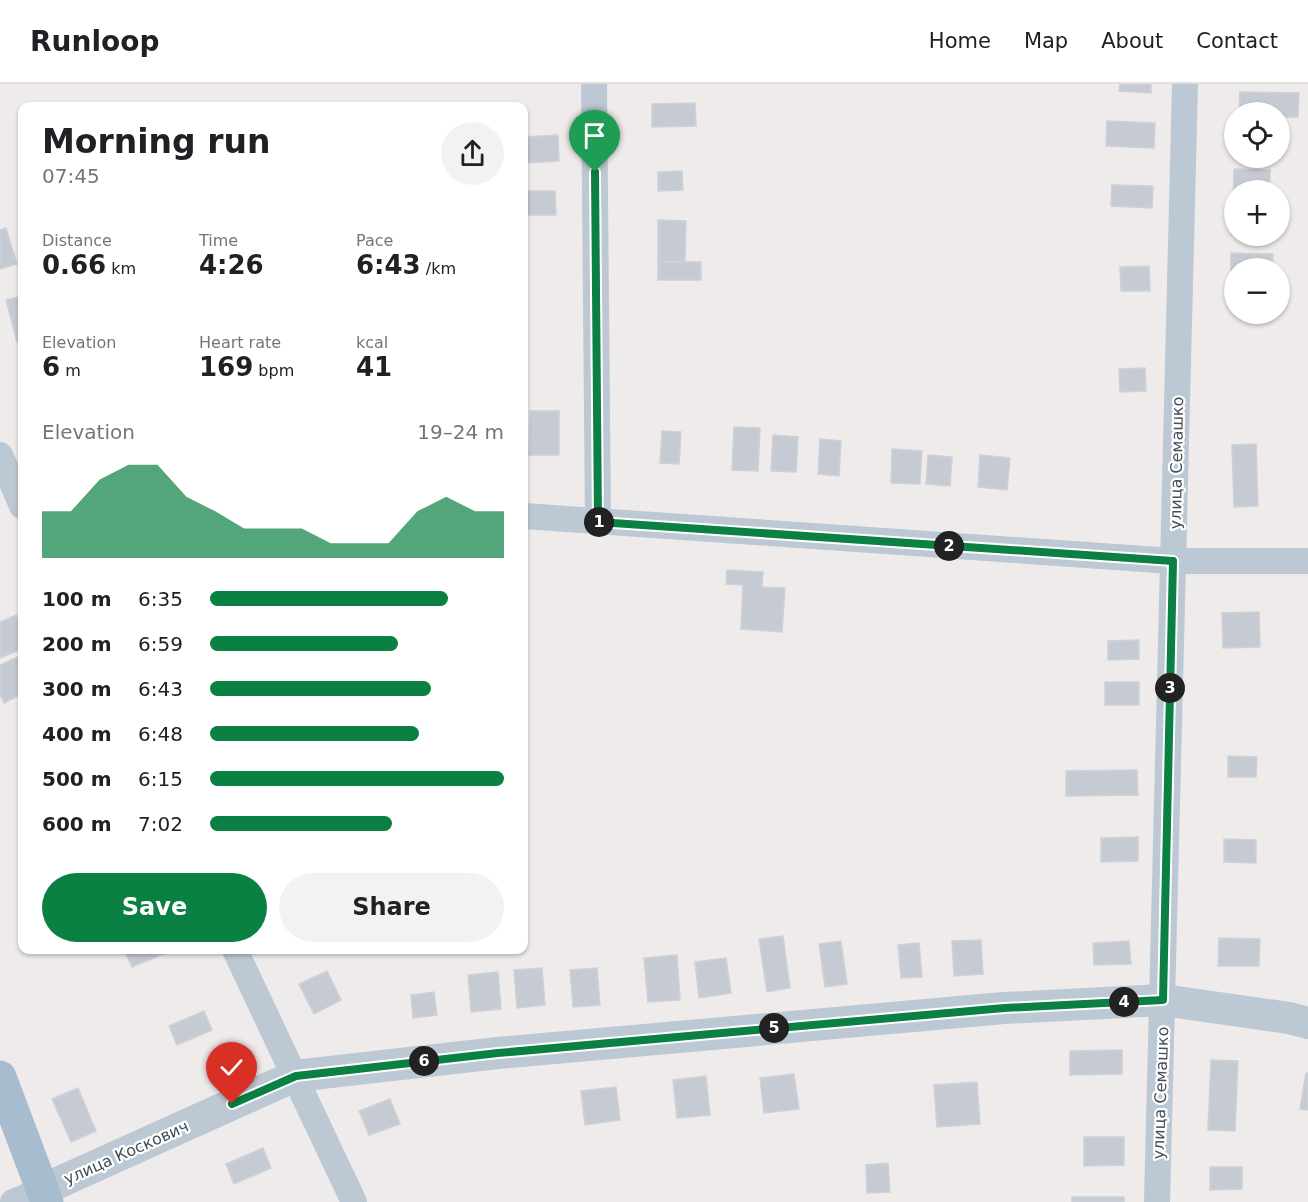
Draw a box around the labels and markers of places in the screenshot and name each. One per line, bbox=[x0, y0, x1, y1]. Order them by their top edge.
pin bbox=[569, 110, 620, 172]
pin: 1 bbox=[584, 507, 614, 537]
pin: 2 bbox=[934, 531, 964, 561]
pin: 3 bbox=[1155, 673, 1185, 703]
pin: 4 bbox=[1109, 987, 1139, 1017]
pin: 5 bbox=[759, 1013, 789, 1043]
pin bbox=[206, 1042, 257, 1104]
pin: 6 bbox=[409, 1046, 439, 1076]

